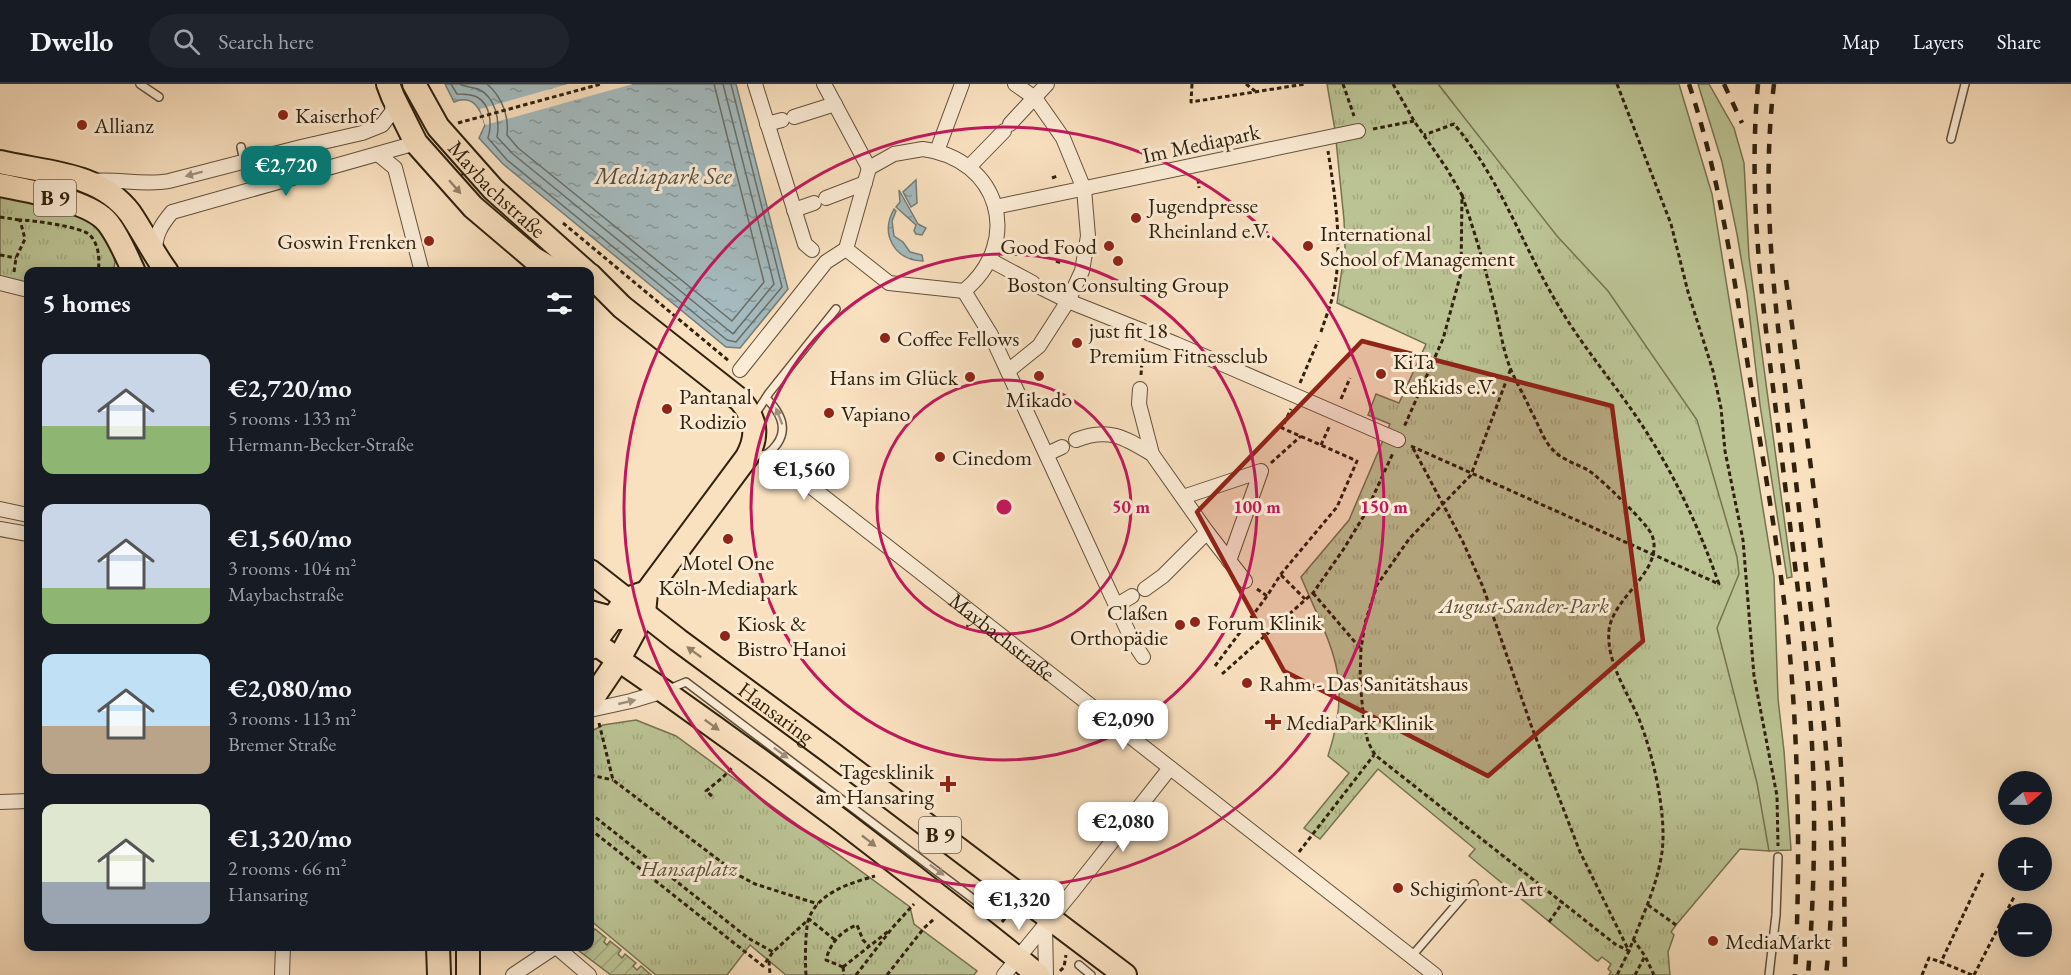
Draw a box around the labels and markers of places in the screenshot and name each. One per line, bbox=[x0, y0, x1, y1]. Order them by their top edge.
place label: Kaiserhof bbox=[295, 101, 379, 130]
marker: Kaiserhof bbox=[276, 108, 290, 122]
place label: Allianz bbox=[93, 111, 155, 140]
marker: Allianz bbox=[75, 118, 89, 132]
pin: €2,720 bbox=[237, 146, 335, 197]
place label: Jugendpresse Rheinland e.V. bbox=[1146, 191, 1271, 245]
marker: Jugendpresse Rheinland e.V. bbox=[1129, 211, 1143, 225]
place label: International School of Management bbox=[1320, 219, 1515, 273]
place label: Goswin Frenken bbox=[277, 227, 417, 256]
place label: Good Food bbox=[1000, 232, 1098, 261]
marker: Goswin Frenken bbox=[422, 234, 436, 248]
marker: Good Food bbox=[1102, 239, 1116, 253]
marker: International School of Management bbox=[1301, 239, 1315, 253]
marker: Boston Consulting Group bbox=[1111, 254, 1125, 268]
place label: Boston Consulting Group bbox=[1007, 270, 1229, 299]
place label: just fit 18 Premium Fitnessclub bbox=[1088, 316, 1268, 370]
place label: Coffee Fellows bbox=[897, 324, 1019, 353]
marker: Coffee Fellows bbox=[878, 331, 892, 345]
marker: just fit 18 Premium Fitnessclub bbox=[1070, 336, 1084, 350]
place label: KiTa Rehkids e.V. bbox=[1393, 347, 1496, 401]
place label: Hans im Glück bbox=[829, 363, 959, 392]
marker: KiTa Rehkids e.V. bbox=[1374, 367, 1388, 381]
marker: Mikado bbox=[1032, 369, 1046, 383]
marker: Hans im Glück bbox=[963, 370, 977, 384]
place label: Pantanal Rodizio bbox=[679, 382, 752, 436]
place label: Mikado bbox=[1006, 385, 1072, 414]
place label: Vapiano bbox=[841, 399, 911, 428]
marker: Pantanal Rodizio bbox=[660, 402, 674, 416]
marker: Vapiano bbox=[822, 406, 836, 420]
place label: Cinedom bbox=[952, 443, 1032, 472]
pin: €1,560 bbox=[755, 450, 853, 501]
marker: Cinedom bbox=[933, 450, 947, 464]
centre of rings bbox=[994, 497, 1014, 517]
marker: Motel One Köln-Mediapark bbox=[721, 532, 735, 546]
place label: Motel One Köln-Mediapark bbox=[659, 548, 798, 602]
place label: Claßen Orthopädie bbox=[1070, 598, 1168, 652]
place label: Forum Klinik bbox=[1207, 608, 1323, 637]
place label: Kiosk & Bistro Hanoi bbox=[737, 609, 846, 663]
marker: Forum Klinik bbox=[1188, 615, 1202, 629]
marker: Claßen Orthopädie bbox=[1173, 618, 1187, 632]
marker: Kiosk & Bistro Hanoi bbox=[718, 629, 732, 643]
place label: Rahm - Das Sanitätshaus bbox=[1259, 669, 1468, 698]
marker: Rahm - Das Sanitätshaus bbox=[1240, 676, 1254, 690]
pin: €2,090 bbox=[1074, 700, 1172, 751]
place label: MediaPark Klinik bbox=[1286, 708, 1435, 737]
marker: MediaPark Klinik bbox=[1264, 713, 1282, 731]
place label: Tagesklinik am Hansaring bbox=[816, 757, 935, 811]
marker: Tagesklinik am Hansaring bbox=[939, 775, 957, 793]
pin: €2,080 bbox=[1074, 802, 1172, 853]
place label: Schigimont-Art bbox=[1410, 874, 1543, 903]
pin: €1,320 bbox=[970, 880, 1068, 931]
marker: Schigimont-Art bbox=[1391, 881, 1405, 895]
place label: MediaMarkt bbox=[1725, 927, 1831, 956]
marker: MediaMarkt bbox=[1706, 934, 1720, 948]

